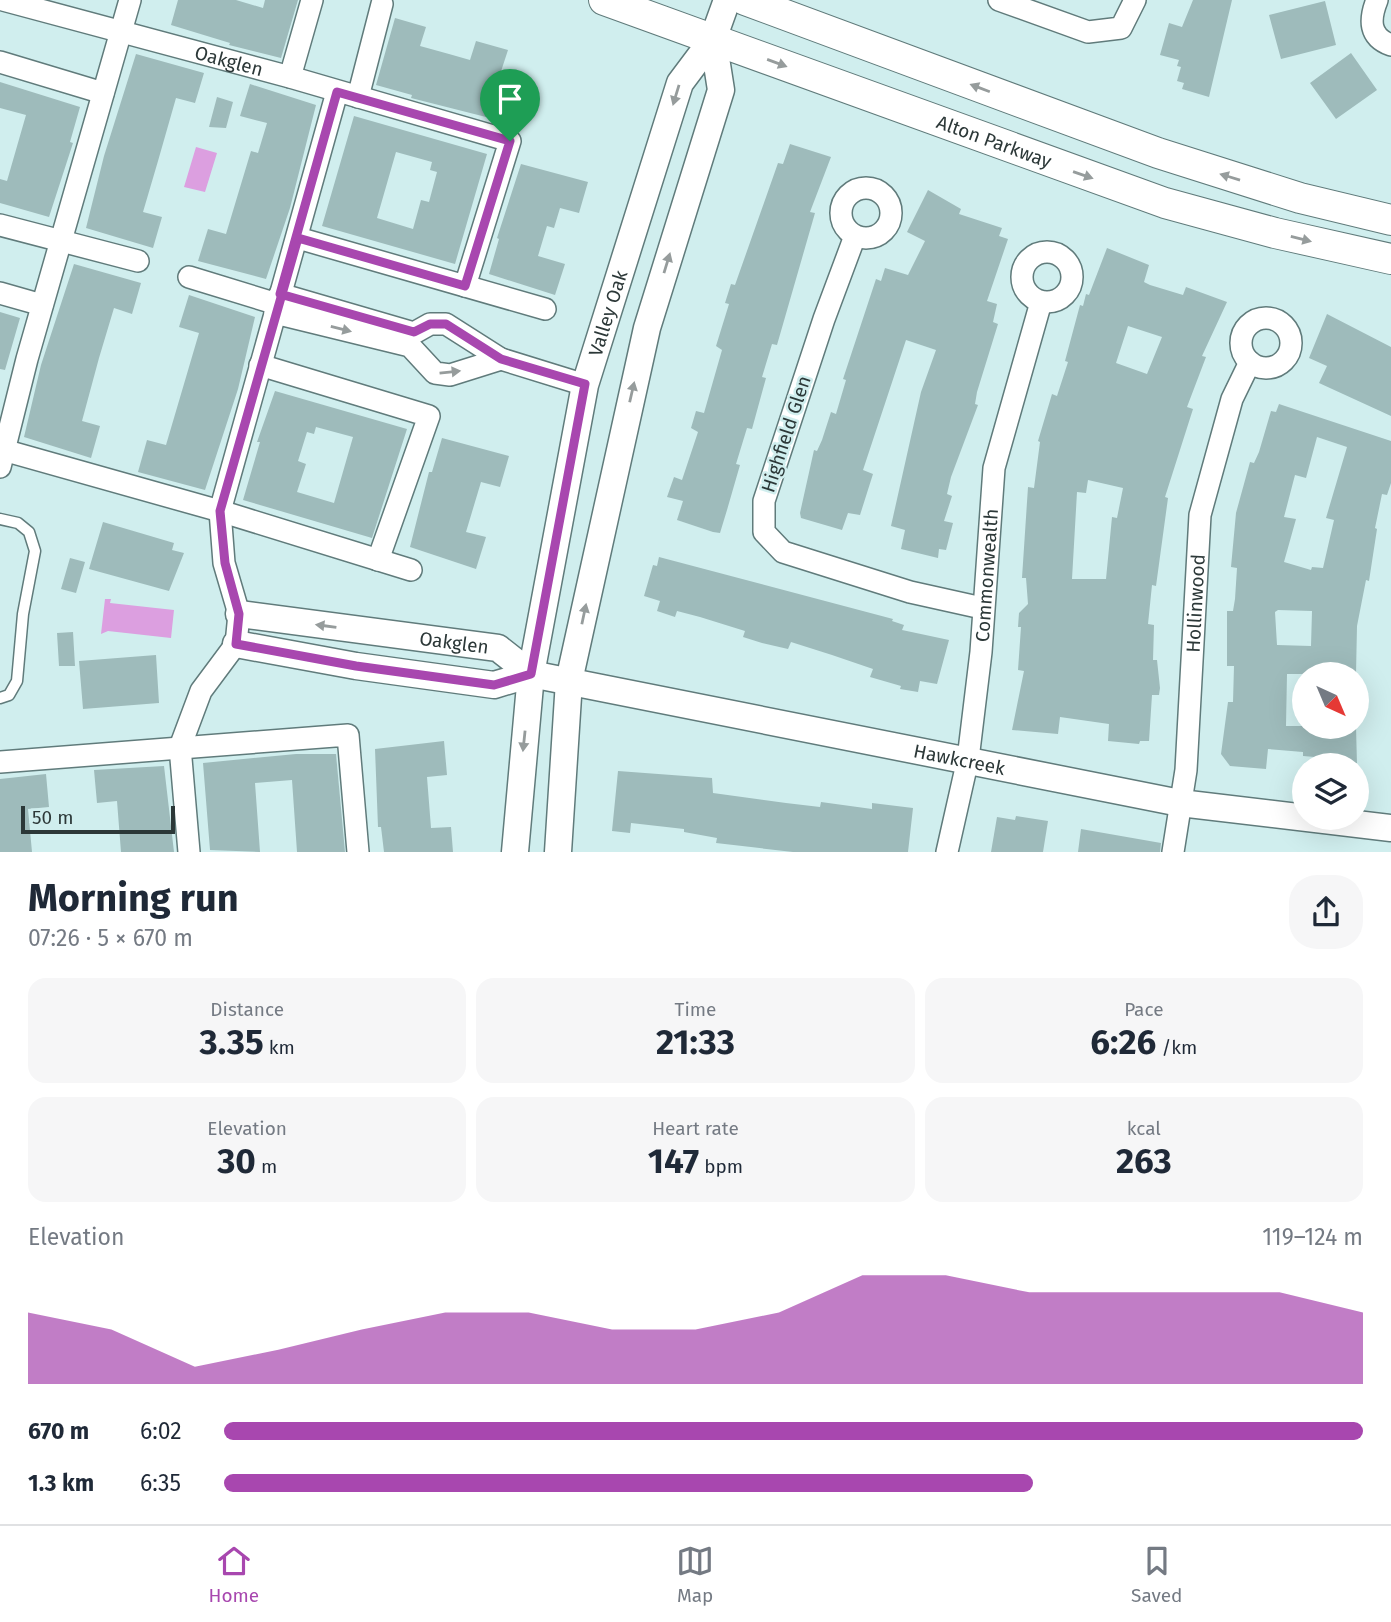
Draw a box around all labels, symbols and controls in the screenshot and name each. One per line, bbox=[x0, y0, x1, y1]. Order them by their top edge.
street label: Oakglen bbox=[192, 40, 266, 81]
one-way arrow bbox=[766, 58, 787, 69]
pin bbox=[480, 69, 540, 141]
icon: arrive bbox=[491, 80, 529, 118]
one-way arrow bbox=[970, 83, 991, 94]
one-way arrow bbox=[670, 85, 681, 106]
street label: Alton Parkway bbox=[934, 110, 1055, 173]
one-way arrow bbox=[1072, 170, 1093, 181]
one-way arrow bbox=[1220, 172, 1241, 182]
one-way arrow bbox=[1290, 234, 1312, 245]
one-way arrow bbox=[662, 252, 673, 273]
street label: Valley Oak bbox=[583, 267, 632, 359]
one-way arrow bbox=[330, 324, 352, 335]
one-way arrow bbox=[439, 366, 461, 377]
street label: Highfield Glen bbox=[756, 373, 816, 495]
one-way arrow bbox=[627, 381, 638, 403]
street label: Commonwealth bbox=[970, 508, 1003, 643]
street label: Hollinwood bbox=[1181, 553, 1209, 653]
one-way arrow bbox=[578, 603, 589, 625]
one-way arrow bbox=[315, 620, 337, 631]
street label: Oakglen bbox=[418, 626, 490, 658]
north arrow bbox=[1292, 662, 1368, 738]
map controls bbox=[1292, 662, 1369, 830]
one-way arrow bbox=[518, 731, 529, 753]
street label: Hawkcreek bbox=[912, 739, 1007, 780]
button: layers bbox=[1292, 753, 1369, 830]
scale bar bbox=[21, 803, 175, 835]
text: 50 m bbox=[32, 806, 73, 829]
text: Morning run bbox=[28, 875, 239, 921]
button: share bbox=[1289, 875, 1363, 949]
text: 07:26 · 5 × 670 m bbox=[28, 924, 193, 952]
text: Distance bbox=[210, 998, 284, 1021]
text: Time bbox=[675, 998, 716, 1021]
text: Pace bbox=[1124, 998, 1164, 1021]
text: 3.35 bbox=[200, 1021, 264, 1063]
text: 21:33 bbox=[656, 1021, 735, 1063]
text: 6:26 bbox=[1090, 1021, 1156, 1063]
text: km bbox=[264, 1036, 295, 1059]
text: /km bbox=[1156, 1036, 1197, 1059]
text: Elevation bbox=[207, 1117, 287, 1140]
text: Heart rate bbox=[652, 1117, 739, 1140]
text: kcal bbox=[1127, 1117, 1161, 1140]
text: 30 bbox=[217, 1140, 256, 1182]
text: 147 bbox=[648, 1140, 699, 1182]
text: 263 bbox=[1116, 1140, 1172, 1182]
text: m bbox=[256, 1155, 277, 1178]
text: bpm bbox=[699, 1155, 743, 1178]
text: Elevation bbox=[28, 1223, 124, 1251]
text: 119–124 m bbox=[1262, 1223, 1363, 1251]
text: 670 m bbox=[28, 1417, 89, 1445]
text: 6:02 bbox=[140, 1417, 182, 1445]
text: 1.3 km bbox=[28, 1469, 94, 1497]
text: 6:35 bbox=[140, 1469, 181, 1497]
tab: Home bbox=[208, 1542, 259, 1607]
tab: Map bbox=[676, 1542, 714, 1607]
tab: Saved bbox=[1131, 1542, 1182, 1607]

